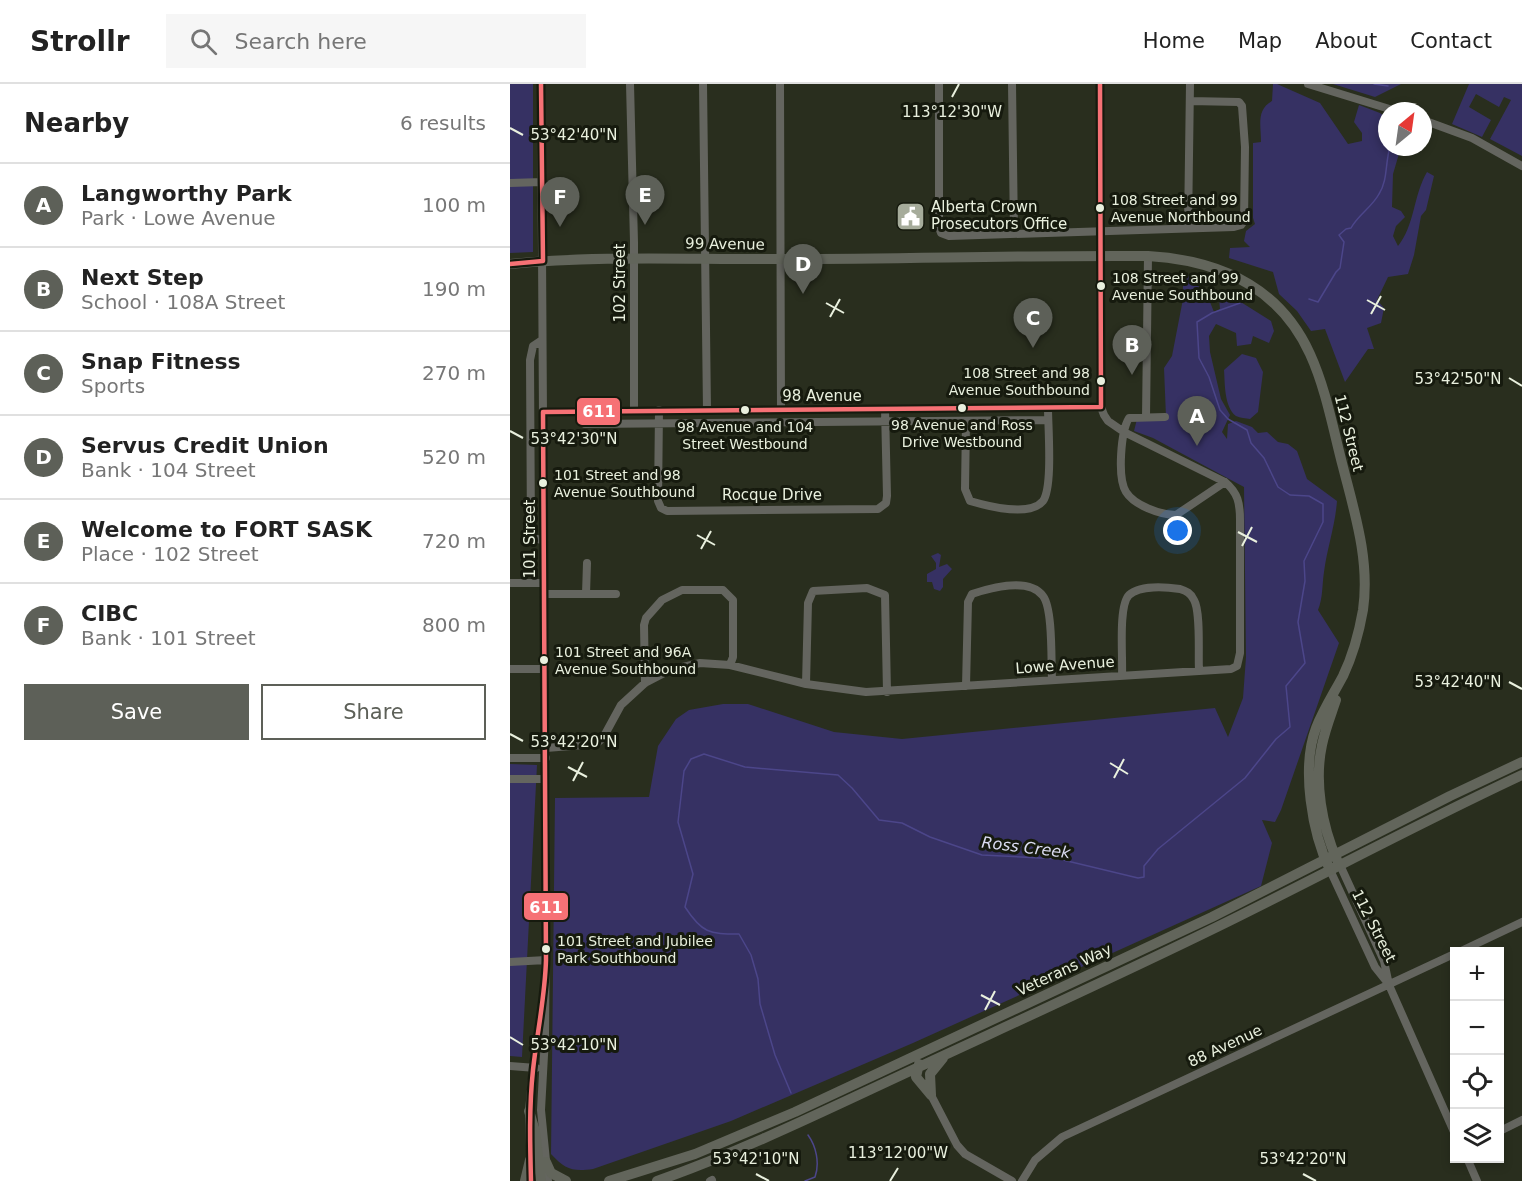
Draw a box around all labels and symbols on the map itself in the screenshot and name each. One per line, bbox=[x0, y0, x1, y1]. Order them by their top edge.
north arrow bbox=[1378, 102, 1432, 156]
text: 113°12'30"W bbox=[902, 103, 1002, 121]
text: 53°42'40"N bbox=[530, 126, 618, 144]
pin: E bbox=[626, 176, 664, 225]
pin: F bbox=[541, 178, 580, 227]
place label: 108 Street and 99 Avenue Northbound bbox=[1111, 192, 1251, 225]
place label: Alberta Crown Prosecutors Office bbox=[931, 198, 1067, 233]
public building icon: Alberta Crown Prosecutors Office bbox=[894, 200, 926, 232]
marker: 108 Street and 99 Avenue Northbound bbox=[1094, 202, 1106, 214]
street label: 99 Avenue bbox=[685, 234, 765, 254]
street label: 102 Street bbox=[611, 243, 629, 322]
pin: D bbox=[784, 244, 822, 294]
place label: 108 Street and 99 Avenue Southbound bbox=[1112, 270, 1253, 303]
marker: 108 Street and 99 Avenue Southbound bbox=[1095, 280, 1107, 292]
pin: C bbox=[1014, 298, 1052, 348]
pin: B bbox=[1112, 326, 1152, 375]
place label: 108 Street and 98 Avenue Southbound bbox=[949, 365, 1090, 398]
text: 53°42'50"N bbox=[1414, 370, 1502, 388]
marker: 108 Street and 98 Avenue Southbound bbox=[1095, 375, 1107, 387]
street label: 98 Avenue bbox=[782, 387, 862, 405]
street label: 112 Street bbox=[1331, 393, 1367, 474]
pin: A bbox=[1178, 396, 1216, 446]
line badge: 611 bbox=[576, 397, 621, 426]
text: 611 bbox=[582, 402, 616, 421]
marker: 98 Avenue and Ross Drive Westbound bbox=[956, 402, 968, 414]
marker: 98 Avenue and 104 Street Westbound bbox=[739, 404, 751, 416]
place label: 98 Avenue and Ross Drive Westbound bbox=[891, 417, 1033, 450]
place label: 98 Avenue and 104 Street Westbound bbox=[677, 419, 813, 452]
text: 53°42'30"N bbox=[530, 430, 618, 448]
place label: 101 Street and 98 Avenue Southbound bbox=[554, 467, 695, 500]
marker: 101 Street and 98 Avenue Southbound bbox=[537, 477, 549, 489]
street label: Rocque Drive bbox=[722, 486, 822, 504]
street label: 101 Street bbox=[521, 499, 539, 578]
your location bbox=[1163, 516, 1192, 545]
place label: 101 Street and 96A Avenue Southbound bbox=[555, 644, 696, 677]
street label: Lowe Avenue bbox=[1015, 653, 1115, 677]
marker: 101 Street and 96A Avenue Southbound bbox=[538, 654, 550, 666]
text: 53°42'40"N bbox=[1414, 673, 1502, 691]
text: 53°42'20"N bbox=[530, 733, 618, 751]
water label: Ross Creek bbox=[980, 833, 1072, 862]
street label: 112 Street bbox=[1348, 887, 1400, 965]
line badge: 611 bbox=[523, 892, 569, 921]
text: 611 bbox=[529, 898, 563, 917]
place label: 101 Street and Jubilee Park Southbound bbox=[557, 933, 713, 966]
street label: Veterans Way bbox=[1014, 940, 1115, 1000]
marker: 101 Street and Jubilee Park Southbound bbox=[540, 943, 552, 955]
street label: 88 Avenue bbox=[1185, 1021, 1265, 1071]
text: 53°42'10"N bbox=[530, 1036, 618, 1054]
text: 113°12'00"W bbox=[848, 1144, 948, 1162]
text: 53°42'10"N bbox=[712, 1150, 800, 1168]
text: 53°42'20"N bbox=[1259, 1150, 1347, 1168]

